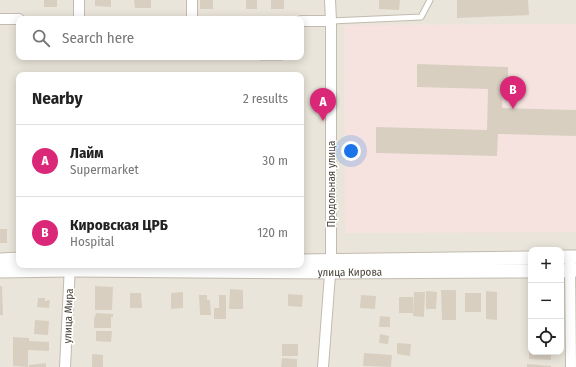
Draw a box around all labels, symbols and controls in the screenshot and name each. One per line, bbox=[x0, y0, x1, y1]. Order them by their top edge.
search box bbox=[16, 16, 304, 60]
icon: search bbox=[30, 27, 52, 49]
text: Search here bbox=[62, 29, 134, 47]
pin: B bbox=[500, 76, 526, 109]
text: Nearby bbox=[32, 88, 83, 109]
pin: A bbox=[310, 88, 336, 121]
text: 2 results bbox=[243, 91, 288, 106]
street label: Продольная улица bbox=[325, 141, 338, 227]
your location bbox=[341, 141, 361, 161]
text: Лайм bbox=[70, 144, 104, 162]
text: A bbox=[41, 153, 49, 168]
text: 30 m bbox=[262, 153, 288, 168]
text: Supermarket bbox=[70, 162, 139, 177]
text: Кировская ЦРБ bbox=[70, 216, 168, 234]
text: B bbox=[41, 225, 49, 240]
text: 120 m bbox=[257, 225, 288, 240]
text: Hospital bbox=[70, 234, 114, 249]
map controls bbox=[528, 247, 564, 355]
button: + bbox=[528, 247, 564, 283]
street label: улица Кирова bbox=[318, 266, 382, 279]
button: − bbox=[528, 283, 564, 319]
street label: улица Мира bbox=[61, 288, 76, 344]
button: locate bbox=[528, 319, 564, 355]

